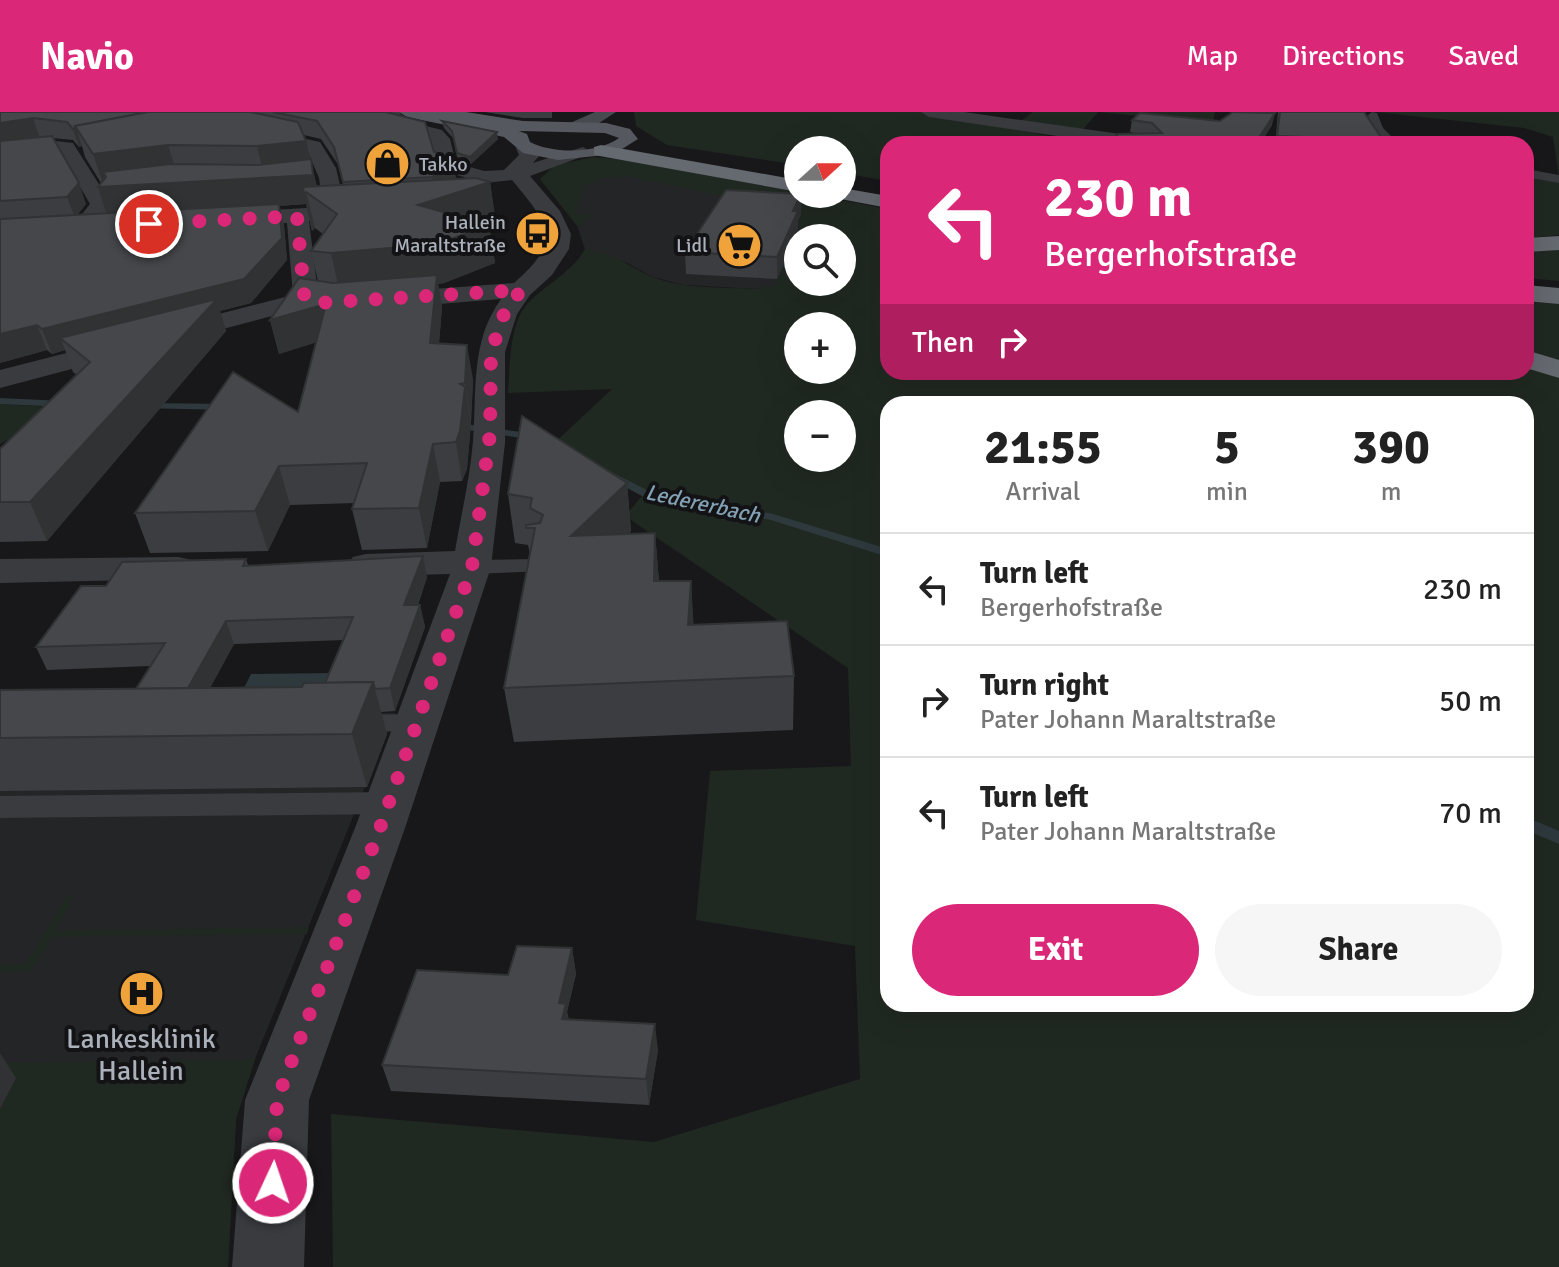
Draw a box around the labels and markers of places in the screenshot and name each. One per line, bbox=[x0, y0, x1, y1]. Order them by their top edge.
shop icon: Takko bbox=[364, 140, 412, 188]
place label: Takko bbox=[419, 152, 468, 177]
pin bbox=[115, 190, 183, 258]
place label: Hallein Maraltstraße bbox=[394, 210, 506, 258]
bus stop icon: Hallein Maraltstraße bbox=[513, 210, 561, 258]
supermarket icon: Lidl bbox=[715, 221, 763, 269]
place label: Lidl bbox=[676, 233, 708, 258]
hospital icon: Lankesklinik Hallein bbox=[117, 969, 165, 1017]
place label: Lankesklinik Hallein bbox=[66, 1022, 216, 1088]

